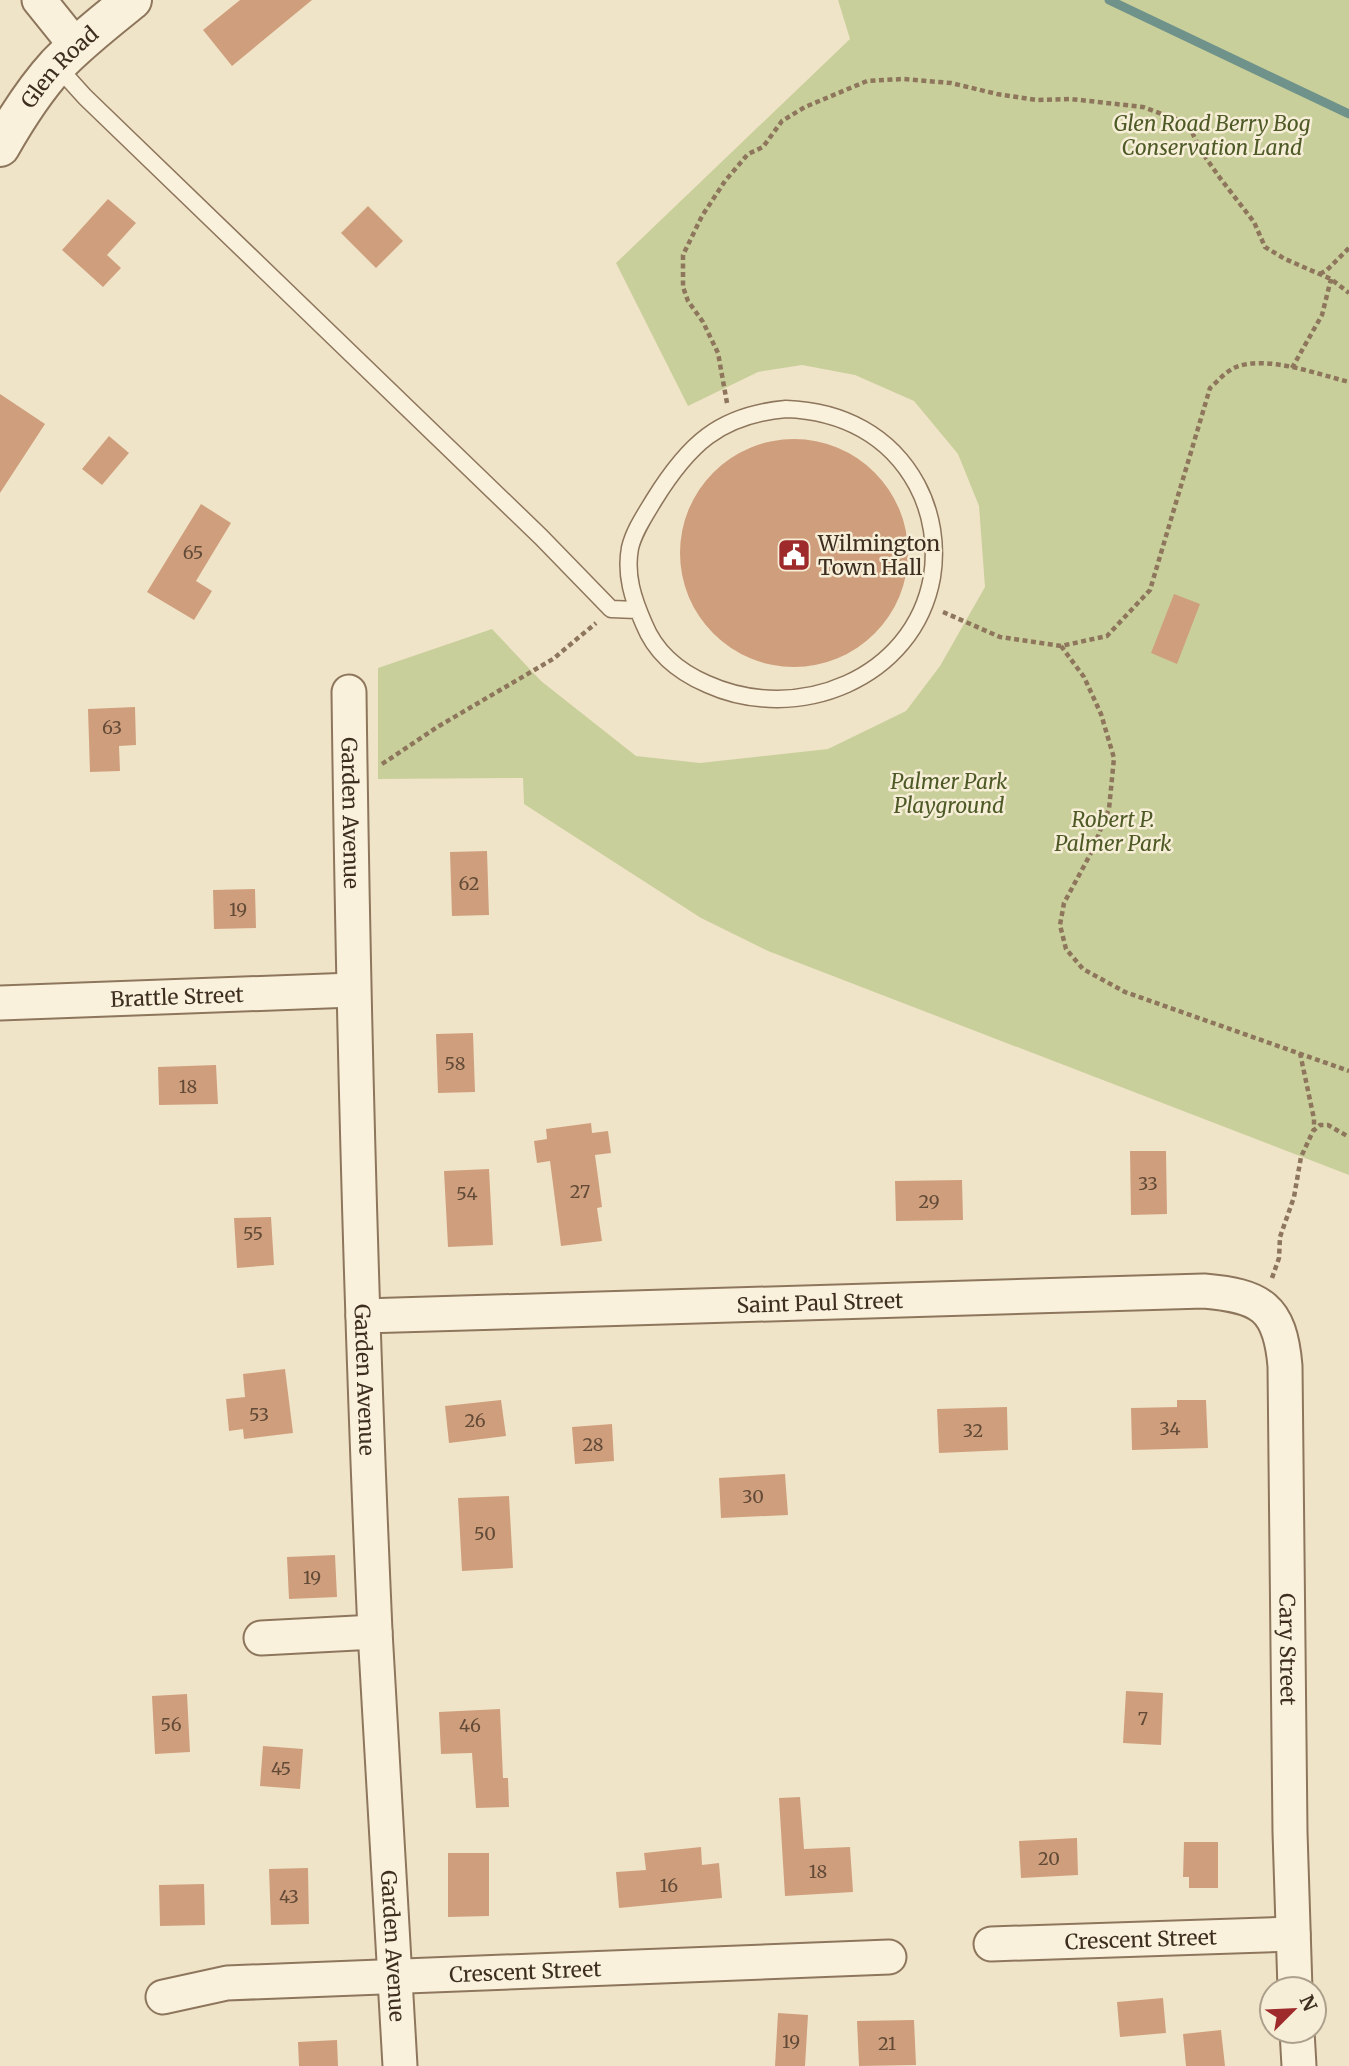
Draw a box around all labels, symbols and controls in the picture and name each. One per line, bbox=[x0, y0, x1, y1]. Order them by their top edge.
street label: Glen Road bbox=[14, 20, 104, 113]
park label: Glen Road Berry Bog Conservation Land bbox=[1114, 110, 1311, 161]
place label: Wilmington Town Hall bbox=[817, 530, 940, 581]
public building icon: Wilmington Town Hall bbox=[775, 536, 813, 574]
house number: 65 bbox=[183, 541, 203, 564]
house number: 63 bbox=[102, 716, 122, 739]
street label: Garden Avenue bbox=[336, 737, 366, 889]
park label: Palmer Park Playground bbox=[890, 768, 1008, 819]
park label: Robert P. Palmer Park bbox=[1054, 806, 1172, 857]
house number: 62 bbox=[459, 872, 479, 895]
house number: 19 bbox=[229, 898, 247, 921]
street label: Brattle Street bbox=[110, 981, 244, 1012]
house number: 58 bbox=[445, 1052, 465, 1075]
house number: 18 bbox=[179, 1075, 197, 1098]
house number: 33 bbox=[1138, 1172, 1158, 1195]
house number: 27 bbox=[570, 1180, 590, 1203]
house number: 54 bbox=[456, 1182, 478, 1205]
house number: 29 bbox=[918, 1190, 940, 1213]
house number: 55 bbox=[243, 1222, 263, 1245]
street label: Saint Paul Street bbox=[736, 1286, 904, 1318]
street label: Garden Avenue bbox=[349, 1304, 381, 1456]
house number: 53 bbox=[249, 1403, 269, 1426]
house number: 26 bbox=[464, 1409, 486, 1432]
house number: 34 bbox=[1159, 1417, 1181, 1440]
house number: 32 bbox=[963, 1419, 983, 1442]
house number: 28 bbox=[582, 1433, 604, 1456]
house number: 30 bbox=[742, 1485, 764, 1508]
house number: 50 bbox=[474, 1522, 496, 1545]
house number: 19 bbox=[303, 1566, 321, 1589]
street label: Cary Street bbox=[1274, 1593, 1302, 1706]
house number: 7 bbox=[1138, 1707, 1148, 1730]
house number: 56 bbox=[160, 1713, 182, 1736]
house number: 46 bbox=[459, 1714, 481, 1737]
house number: 45 bbox=[271, 1757, 291, 1780]
house number: 20 bbox=[1038, 1847, 1060, 1870]
house number: 18 bbox=[809, 1860, 827, 1883]
street label: Garden Avenue bbox=[375, 1870, 411, 2023]
house number: 16 bbox=[660, 1874, 678, 1897]
house number: 43 bbox=[279, 1885, 299, 1908]
street label: Crescent Street bbox=[1064, 1923, 1217, 1955]
street label: Crescent Street bbox=[449, 1955, 602, 1988]
north arrow bbox=[1258, 1975, 1328, 2045]
text: N bbox=[1295, 1991, 1323, 2015]
house number: 19 bbox=[782, 2030, 800, 2053]
house number: 21 bbox=[878, 2032, 896, 2055]

